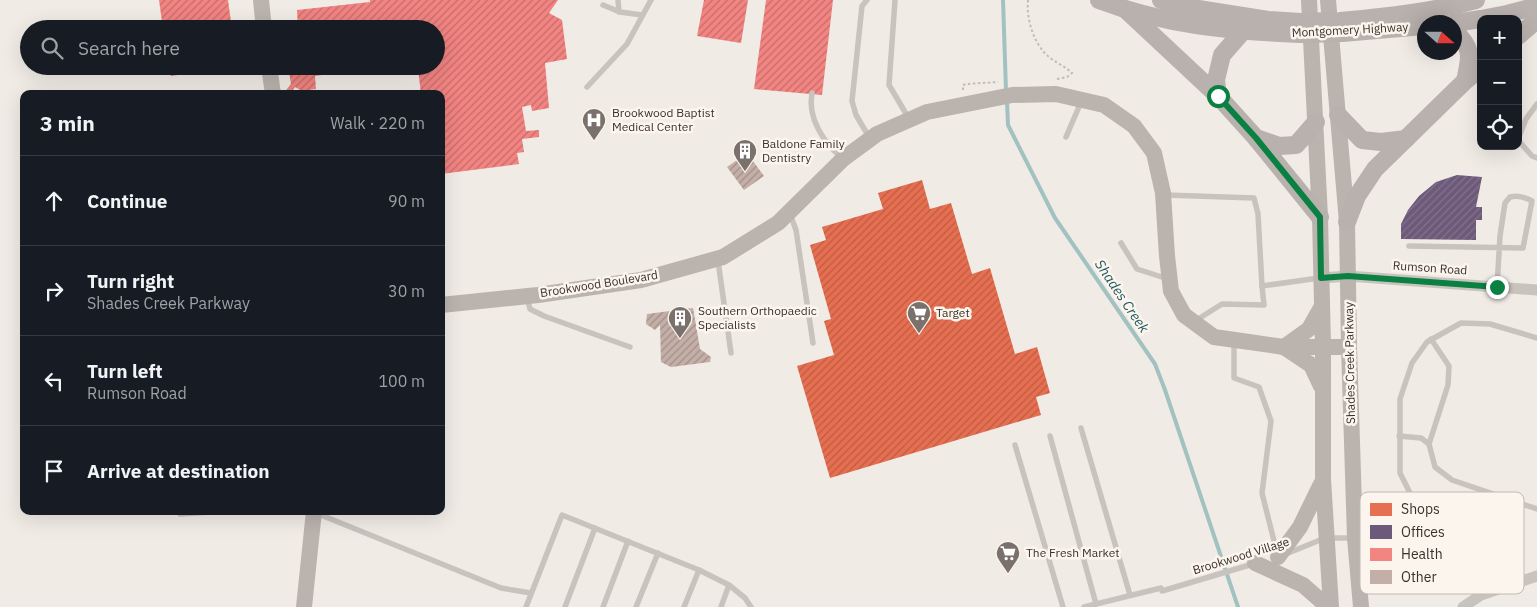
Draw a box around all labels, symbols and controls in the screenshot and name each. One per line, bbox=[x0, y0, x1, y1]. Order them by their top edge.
north arrow bbox=[1417, 15, 1462, 60]
map controls bbox=[1477, 15, 1522, 150]
button: + bbox=[1477, 15, 1522, 60]
street label: Montgomery Highway bbox=[1291, 19, 1409, 40]
search box bbox=[20, 20, 445, 75]
icon: search bbox=[38, 34, 66, 62]
text: Search here bbox=[78, 36, 180, 60]
button: − bbox=[1477, 60, 1522, 105]
route start bbox=[1207, 85, 1230, 108]
place label: Brookwood Baptist Medical Center bbox=[612, 105, 715, 134]
button: locate bbox=[1477, 105, 1522, 150]
hospital icon: Brookwood Baptist Medical Center bbox=[581, 107, 607, 141]
text: 3 min bbox=[40, 109, 95, 137]
text: Walk · 220 m bbox=[330, 113, 425, 133]
place label: Baldone Family Dentistry bbox=[762, 136, 845, 165]
building icon: Baldone Family Dentistry bbox=[732, 138, 758, 172]
icon: ahead bbox=[40, 187, 68, 215]
text: Continue bbox=[87, 189, 167, 213]
text: 90 m bbox=[388, 191, 425, 211]
water label: Shades Creek bbox=[1091, 256, 1153, 337]
street label: Rumson Road bbox=[1392, 257, 1468, 278]
street label: Brookwood Boulevard bbox=[539, 267, 659, 300]
text: Turn right bbox=[87, 269, 174, 293]
route end bbox=[1486, 276, 1509, 299]
icon: right bbox=[40, 277, 68, 305]
text: 30 m bbox=[388, 281, 425, 301]
text: Shades Creek Parkway bbox=[87, 293, 250, 313]
supermarket icon: Target bbox=[906, 300, 932, 334]
street label: Shades Creek Parkway bbox=[1341, 302, 1358, 424]
place label: Southern Orthopaedic Specialists bbox=[698, 303, 817, 332]
building icon: Southern Orthopaedic Specialists bbox=[667, 305, 693, 339]
place label: Target bbox=[936, 305, 970, 320]
text: Turn left bbox=[87, 359, 163, 383]
icon: left bbox=[40, 367, 68, 395]
text: 100 m bbox=[378, 371, 425, 391]
text: Rumson Road bbox=[87, 383, 187, 403]
icon: arrive bbox=[40, 457, 68, 485]
text: Arrive at destination bbox=[87, 459, 270, 483]
legend bbox=[1360, 492, 1524, 594]
text: Shops bbox=[1401, 500, 1440, 518]
text: Offices bbox=[1401, 523, 1445, 541]
street label: Brookwood Village bbox=[1191, 534, 1291, 577]
supermarket icon: The Fresh Market bbox=[995, 540, 1021, 574]
place label: The Fresh Market bbox=[1026, 545, 1119, 560]
text: Health bbox=[1401, 545, 1443, 563]
text: Other bbox=[1401, 568, 1437, 586]

